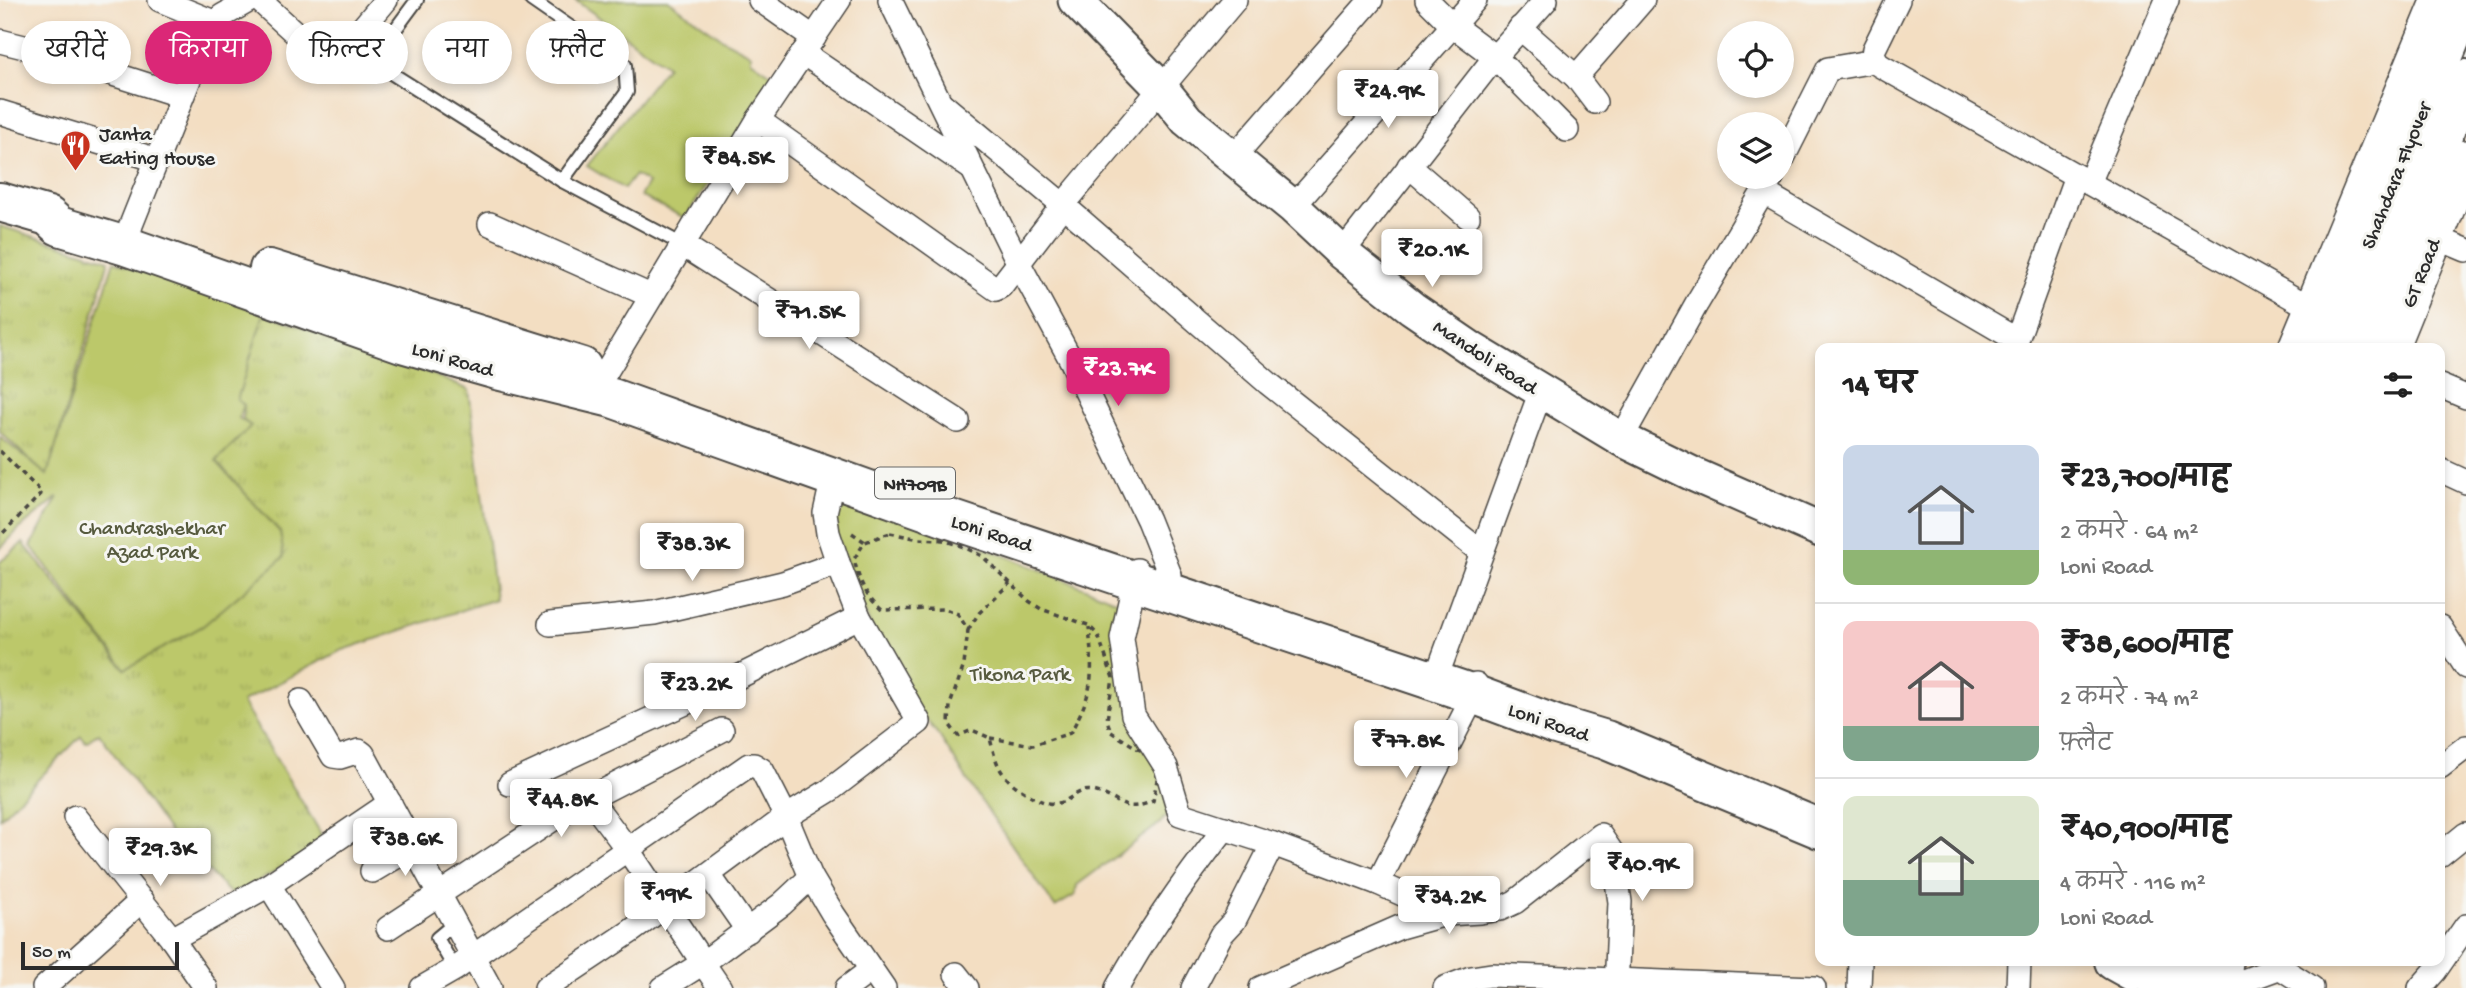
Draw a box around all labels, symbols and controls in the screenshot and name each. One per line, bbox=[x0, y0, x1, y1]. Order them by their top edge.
chip: खरीदें bbox=[21, 21, 131, 84]
chip: किराया bbox=[145, 21, 272, 84]
chip: फ़िल्टर bbox=[286, 21, 408, 84]
chip: नया bbox=[422, 21, 512, 84]
chip: फ़्लैट bbox=[526, 21, 629, 84]
map controls bbox=[1717, 21, 1794, 189]
button: locate bbox=[1717, 21, 1794, 98]
pin: ₹24.9K bbox=[1331, 71, 1445, 130]
text: ₹24.9K bbox=[1353, 79, 1423, 106]
street label: Shahdara Flyover bbox=[2357, 98, 2440, 253]
button: layers bbox=[1717, 112, 1794, 189]
place label: Janta Eating House bbox=[99, 124, 216, 173]
restaurant icon: Janta Eating House bbox=[59, 128, 93, 172]
pin: ₹84.5K bbox=[680, 138, 794, 197]
text: ₹84.5K bbox=[701, 146, 773, 173]
pin: ₹20.1K bbox=[1375, 230, 1489, 289]
street label: GT Road bbox=[2398, 235, 2449, 312]
text: ₹20.1K bbox=[1397, 238, 1467, 265]
pin: ₹71.5K bbox=[752, 292, 866, 351]
text: ₹71.5K bbox=[774, 300, 844, 327]
street label: Mandoli Road bbox=[1427, 316, 1542, 403]
street label: Loni Road bbox=[408, 338, 497, 385]
pin: ₹23.7K bbox=[1061, 348, 1175, 408]
text: ₹23.7K bbox=[1083, 357, 1153, 384]
icon: filters bbox=[2379, 366, 2417, 404]
text: 14 घर bbox=[1843, 370, 1916, 405]
text: ₹23,700/माह bbox=[2060, 463, 2230, 498]
road number: NH709B bbox=[875, 468, 955, 498]
icon: home bbox=[1899, 473, 1983, 557]
street label: Loni Road bbox=[947, 510, 1036, 561]
park label: Chandrashekhar Azad Park bbox=[79, 518, 226, 567]
text: 2 कमरे · 64 m² bbox=[2060, 520, 2198, 547]
pin: ₹38.3K bbox=[635, 524, 749, 583]
text: ₹38.3K bbox=[656, 532, 728, 559]
text: Loni Road bbox=[2060, 555, 2152, 582]
text: ₹38,600/माह bbox=[2060, 629, 2231, 664]
icon: home bbox=[1899, 649, 1983, 733]
pin: ₹23.2K bbox=[638, 664, 752, 723]
park label: Tikona Park bbox=[969, 664, 1072, 689]
text: ₹23.2K bbox=[660, 672, 730, 699]
text: 2 कमरे · 74 m² bbox=[2060, 686, 2199, 713]
street label: Loni Road bbox=[1504, 699, 1593, 750]
pin: ₹77.8K bbox=[1349, 720, 1463, 780]
text: ₹77.8K bbox=[1370, 729, 1442, 756]
text: फ़्लैट bbox=[2060, 732, 2112, 759]
pin: ₹44.8K bbox=[504, 780, 618, 839]
text: ₹44.8K bbox=[526, 788, 596, 815]
text: ₹40,900/माह bbox=[2060, 814, 2230, 849]
pin: ₹38.6K bbox=[348, 818, 462, 878]
icon: home bbox=[1899, 824, 1983, 908]
text: ₹38.6K bbox=[369, 827, 441, 854]
pin: ₹29.3K bbox=[103, 828, 217, 888]
text: ₹29.3K bbox=[125, 837, 195, 864]
pin: ₹40.9K bbox=[1585, 844, 1699, 903]
text: ₹40.9K bbox=[1606, 852, 1678, 879]
text: 4 कमरे · 116 m² bbox=[2060, 871, 2206, 898]
pin: ₹19K bbox=[624, 874, 706, 933]
pin: ₹34.2K bbox=[1392, 876, 1506, 936]
text: ₹19K bbox=[640, 882, 690, 909]
text: ₹34.2K bbox=[1414, 885, 1484, 912]
text: Loni Road bbox=[2060, 906, 2152, 933]
scale bar bbox=[21, 939, 178, 971]
text: 50 m bbox=[32, 942, 71, 965]

